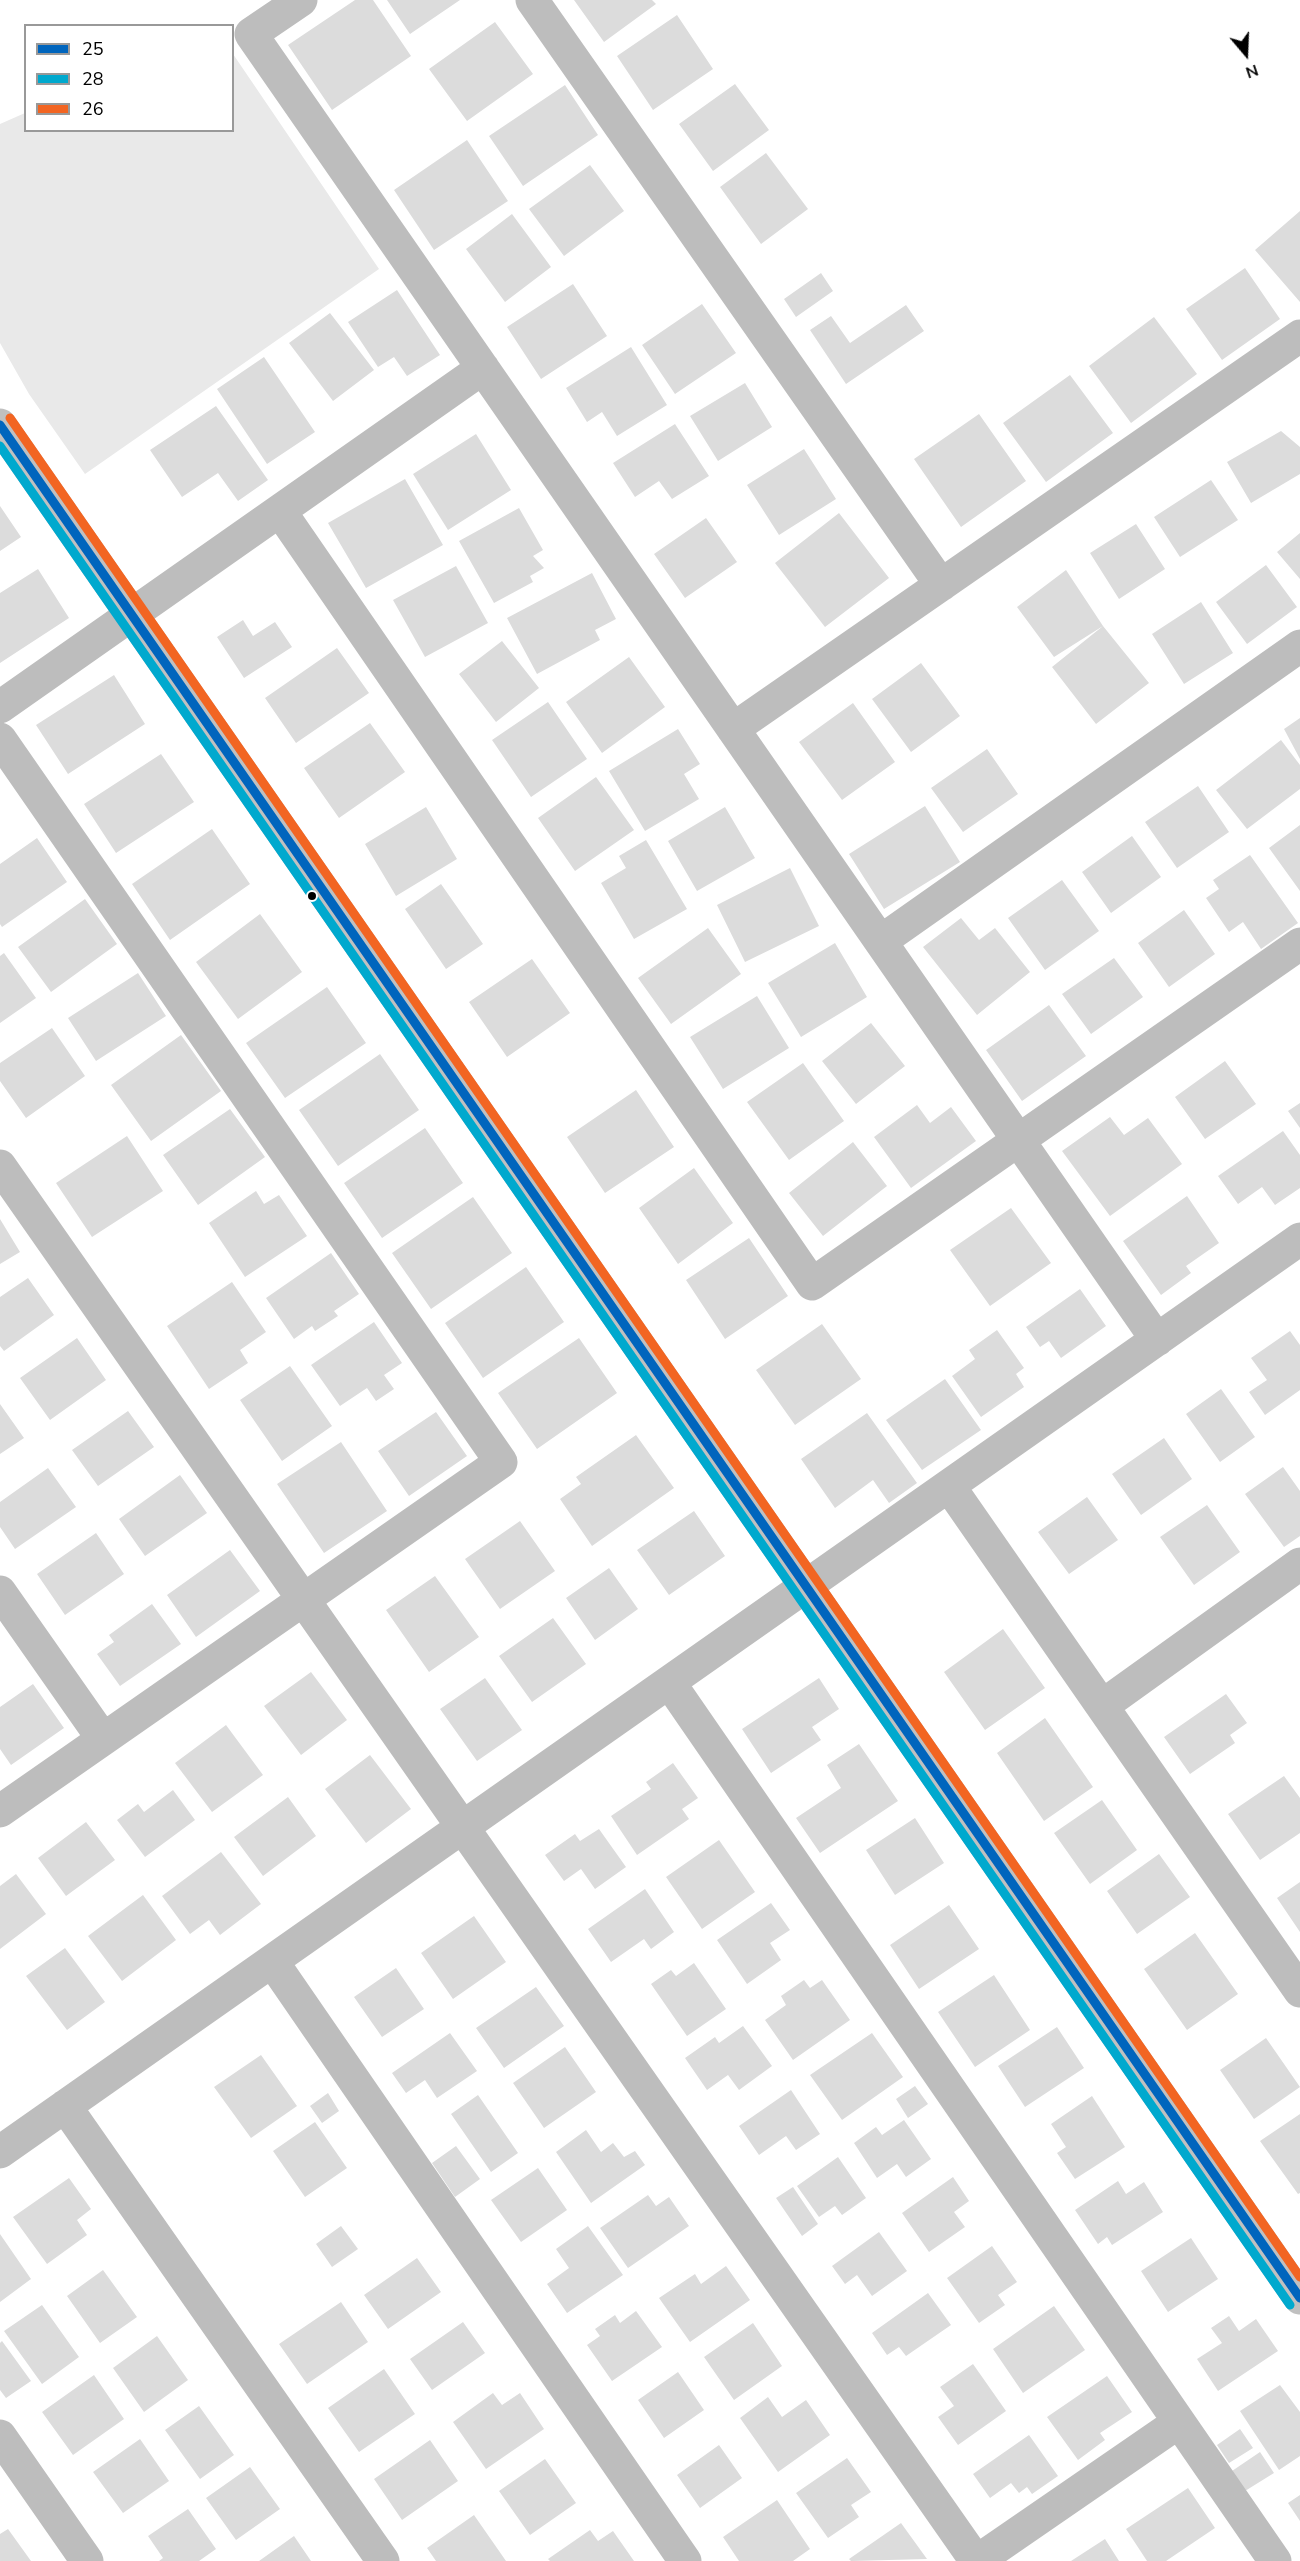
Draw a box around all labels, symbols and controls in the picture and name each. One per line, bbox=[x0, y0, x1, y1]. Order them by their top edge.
legend bbox=[24, 24, 234, 132]
north arrow bbox=[1216, 24, 1276, 84]
text: 25 bbox=[82, 37, 104, 61]
text: N bbox=[1243, 59, 1261, 83]
text: 28 bbox=[82, 67, 104, 91]
text: 26 bbox=[82, 97, 104, 121]
unlabelled marker bbox=[306, 890, 318, 902]

